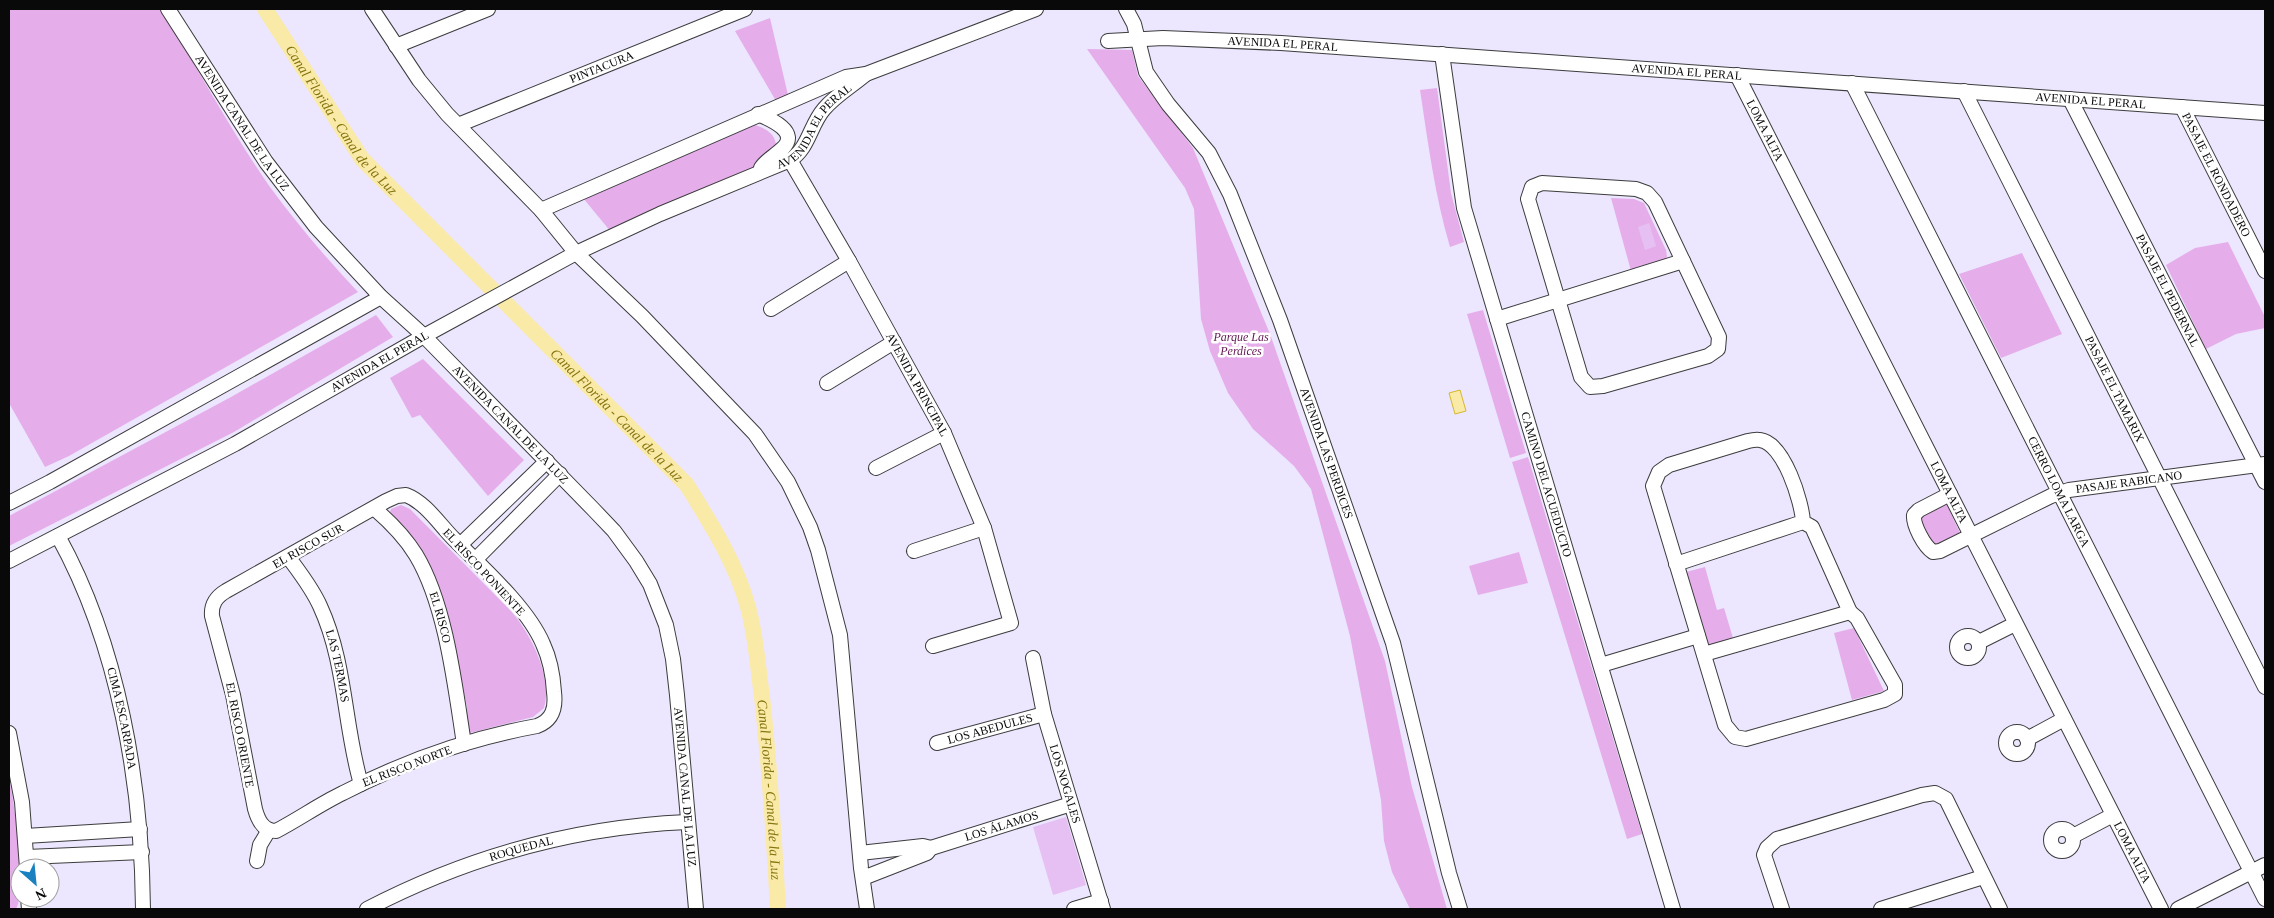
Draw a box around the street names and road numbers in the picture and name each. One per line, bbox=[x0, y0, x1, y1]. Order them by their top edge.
street label: AVENIDA EL PERAL bbox=[1227, 34, 1339, 54]
street label: PINTACURA bbox=[568, 48, 636, 86]
street label: AVENIDA CANAL DE LA LUZ bbox=[192, 52, 293, 194]
street label: AVENIDA EL PERAL bbox=[1631, 61, 1743, 83]
street label: AVENIDA EL PERAL bbox=[774, 81, 854, 172]
street label: AVENIDA EL PERAL bbox=[2035, 90, 2147, 112]
street label: LOMA ALTA bbox=[1744, 97, 1787, 164]
street label: PASAJE EL RONDADERO bbox=[2179, 110, 2254, 240]
street label: PASAJE EL PEDERNAL bbox=[2133, 232, 2202, 349]
street label: AVENIDA EL PERAL bbox=[328, 328, 431, 395]
street label: AVENIDA PRINCIPAL bbox=[883, 330, 951, 439]
street label: PASAJE EL TAMARIX bbox=[2082, 334, 2147, 445]
street label: AVENIDA CANAL DE LA LUZ bbox=[449, 362, 571, 487]
street label: AVENIDA LAS PERDICES bbox=[1297, 386, 1356, 521]
street label: CAMINO DEL ACUEDUCTO bbox=[1518, 410, 1575, 559]
street label: CERRO LOMA LARGA bbox=[2025, 434, 2093, 550]
street label: LOMA ALTA bbox=[1928, 459, 1971, 526]
street label: PASAJE RABICANO bbox=[2075, 468, 2183, 496]
street label: EL RISCO SUR bbox=[270, 521, 346, 571]
street label: EL RISCO PONIENTE bbox=[440, 525, 528, 619]
street label: EL RISCO bbox=[425, 591, 453, 645]
street label: LAS TERMAS bbox=[323, 628, 352, 703]
street label: CIMA ESCARPADA bbox=[104, 666, 139, 771]
street label: EL RISCO ORIENTE bbox=[223, 681, 257, 789]
street label: AVENIDA CANAL DE LA LUZ bbox=[671, 707, 699, 867]
street label: LOS ABEDULES bbox=[946, 710, 1034, 747]
street label: EL RISCO NORTE bbox=[360, 742, 454, 790]
street label: LOS NOGALES bbox=[1047, 743, 1084, 825]
street label: LOS ÁLAMOS bbox=[963, 808, 1040, 844]
street label: LOMA ALTA bbox=[2111, 819, 2154, 886]
street label: ROQUEDAL bbox=[487, 833, 555, 864]

